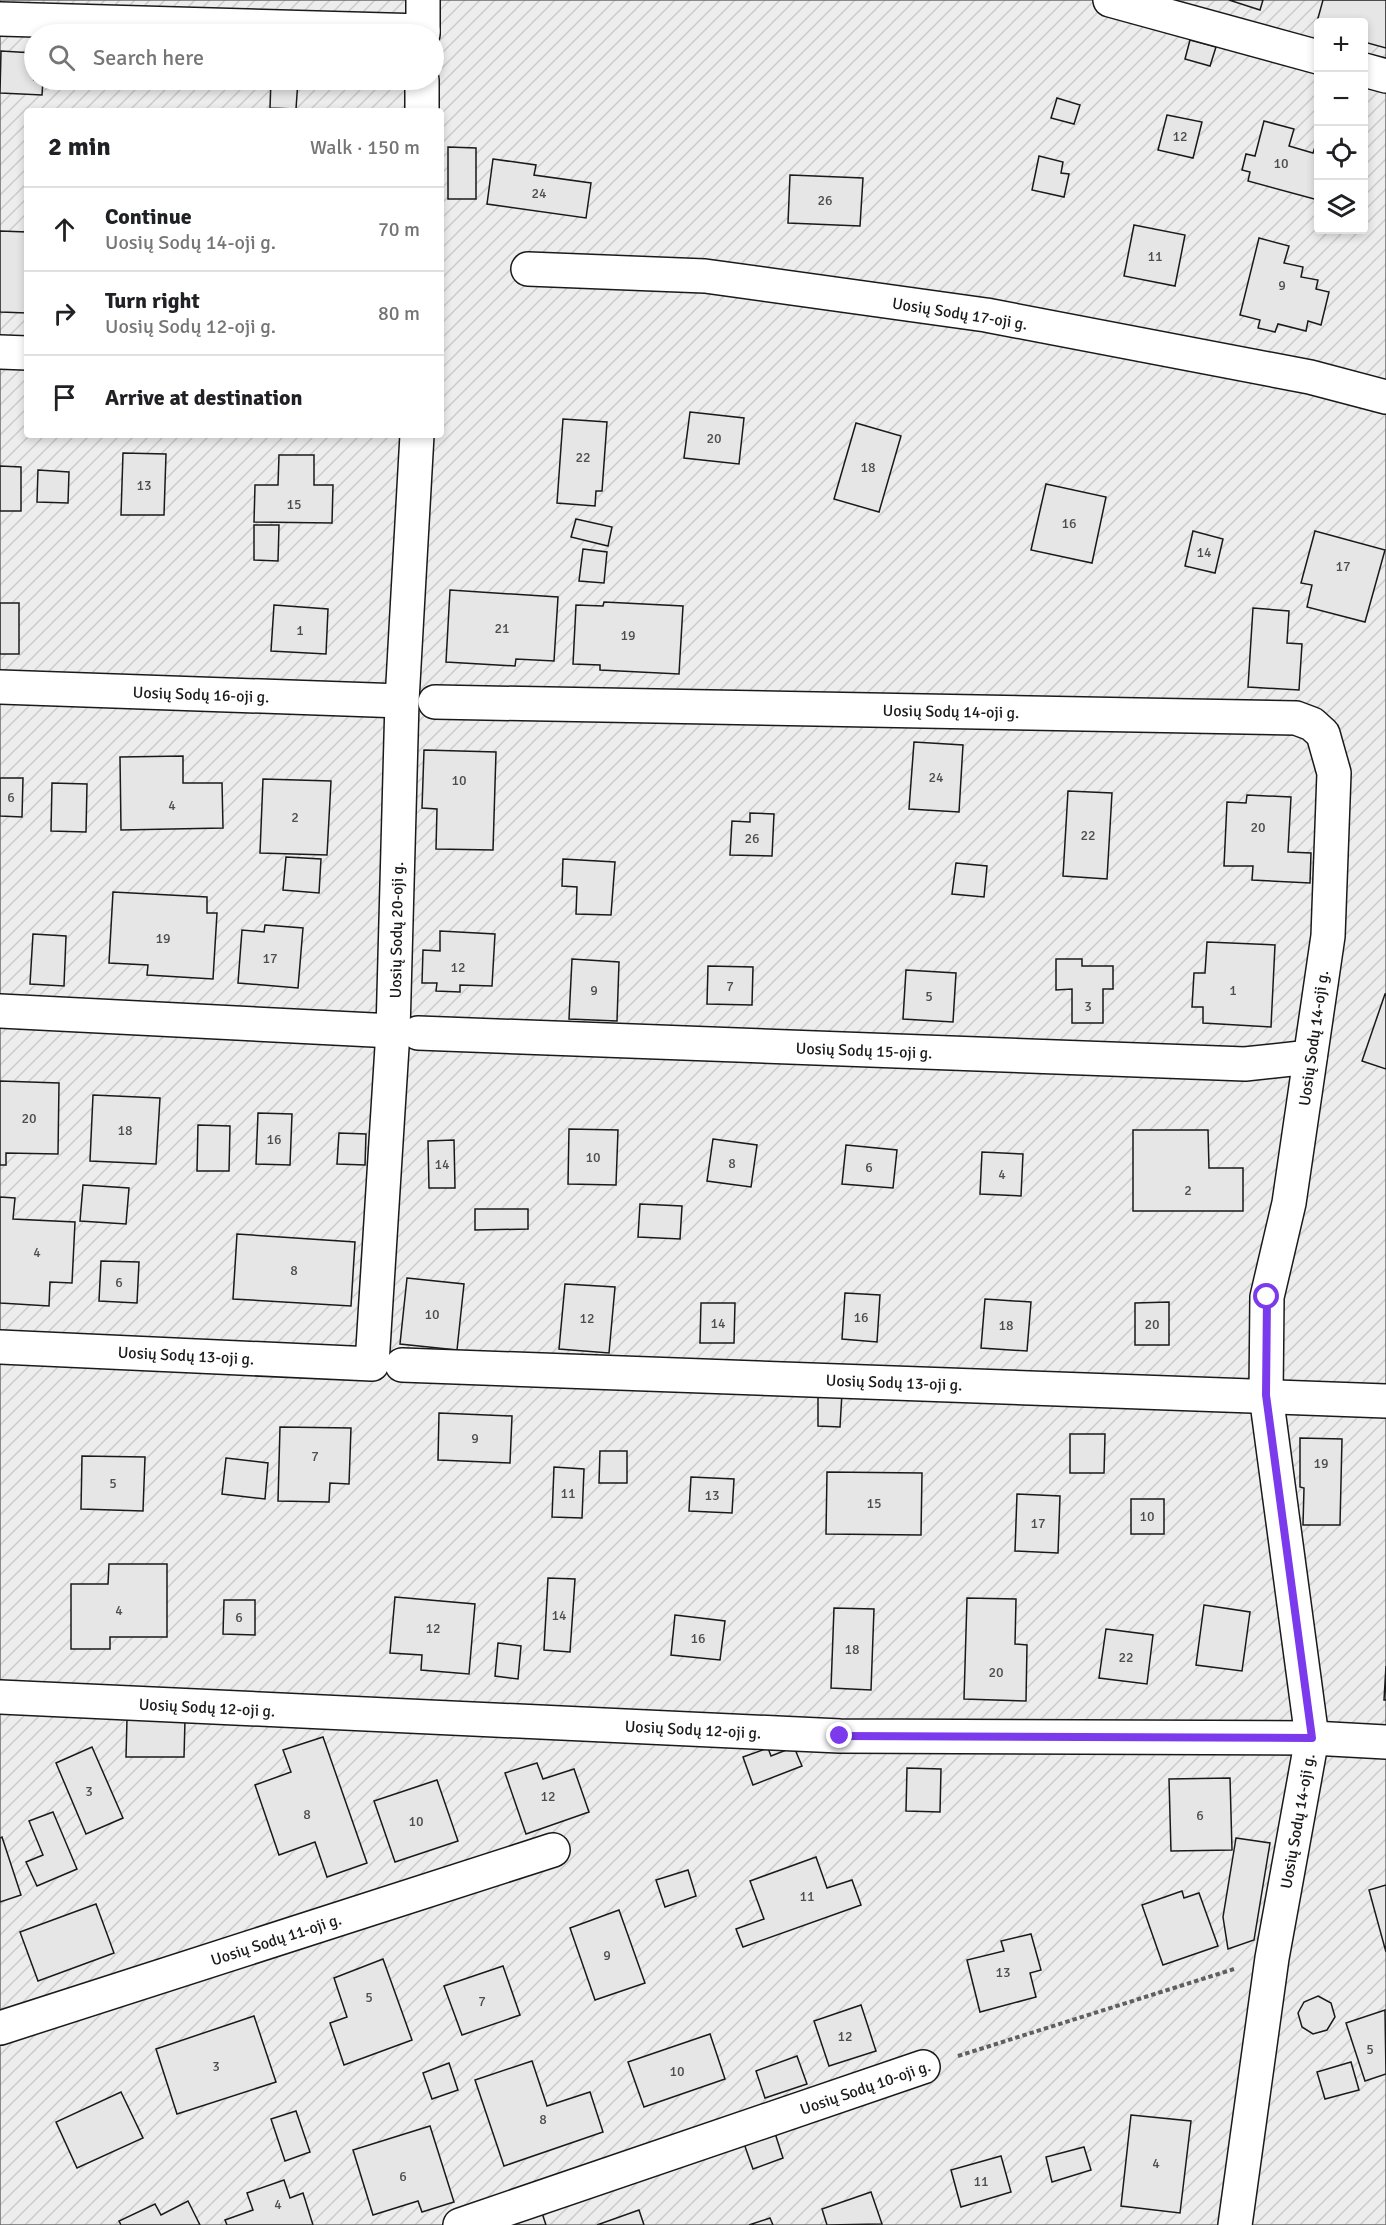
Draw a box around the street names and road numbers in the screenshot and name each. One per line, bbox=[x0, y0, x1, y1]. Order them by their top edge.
street label: Uosių Sodų 17-oji g. bbox=[891, 293, 1029, 335]
street label: Uosių Sodų 16-oji g. bbox=[132, 683, 270, 707]
street label: Uosių Sodų 14-oji g. bbox=[882, 701, 1020, 723]
street label: Uosių Sodų 20-oji g. bbox=[386, 861, 408, 999]
street label: Uosių Sodų 14-oji g. bbox=[1295, 969, 1333, 1107]
street label: Uosių Sodų 15-oji g. bbox=[795, 1039, 933, 1063]
street label: Uosių Sodų 13-oji g. bbox=[117, 1342, 255, 1370]
street label: Uosių Sodų 13-oji g. bbox=[825, 1371, 963, 1395]
street label: Uosių Sodų 12-oji g. bbox=[138, 1694, 276, 1722]
street label: Uosių Sodų 12-oji g. bbox=[624, 1716, 762, 1744]
street label: Uosių Sodų 14-oji g. bbox=[1276, 1752, 1320, 1890]
street label: Uosių Sodų 11-oji g. bbox=[208, 1909, 344, 1970]
street label: Uosių Sodų 10-oji g. bbox=[797, 2056, 933, 2120]

